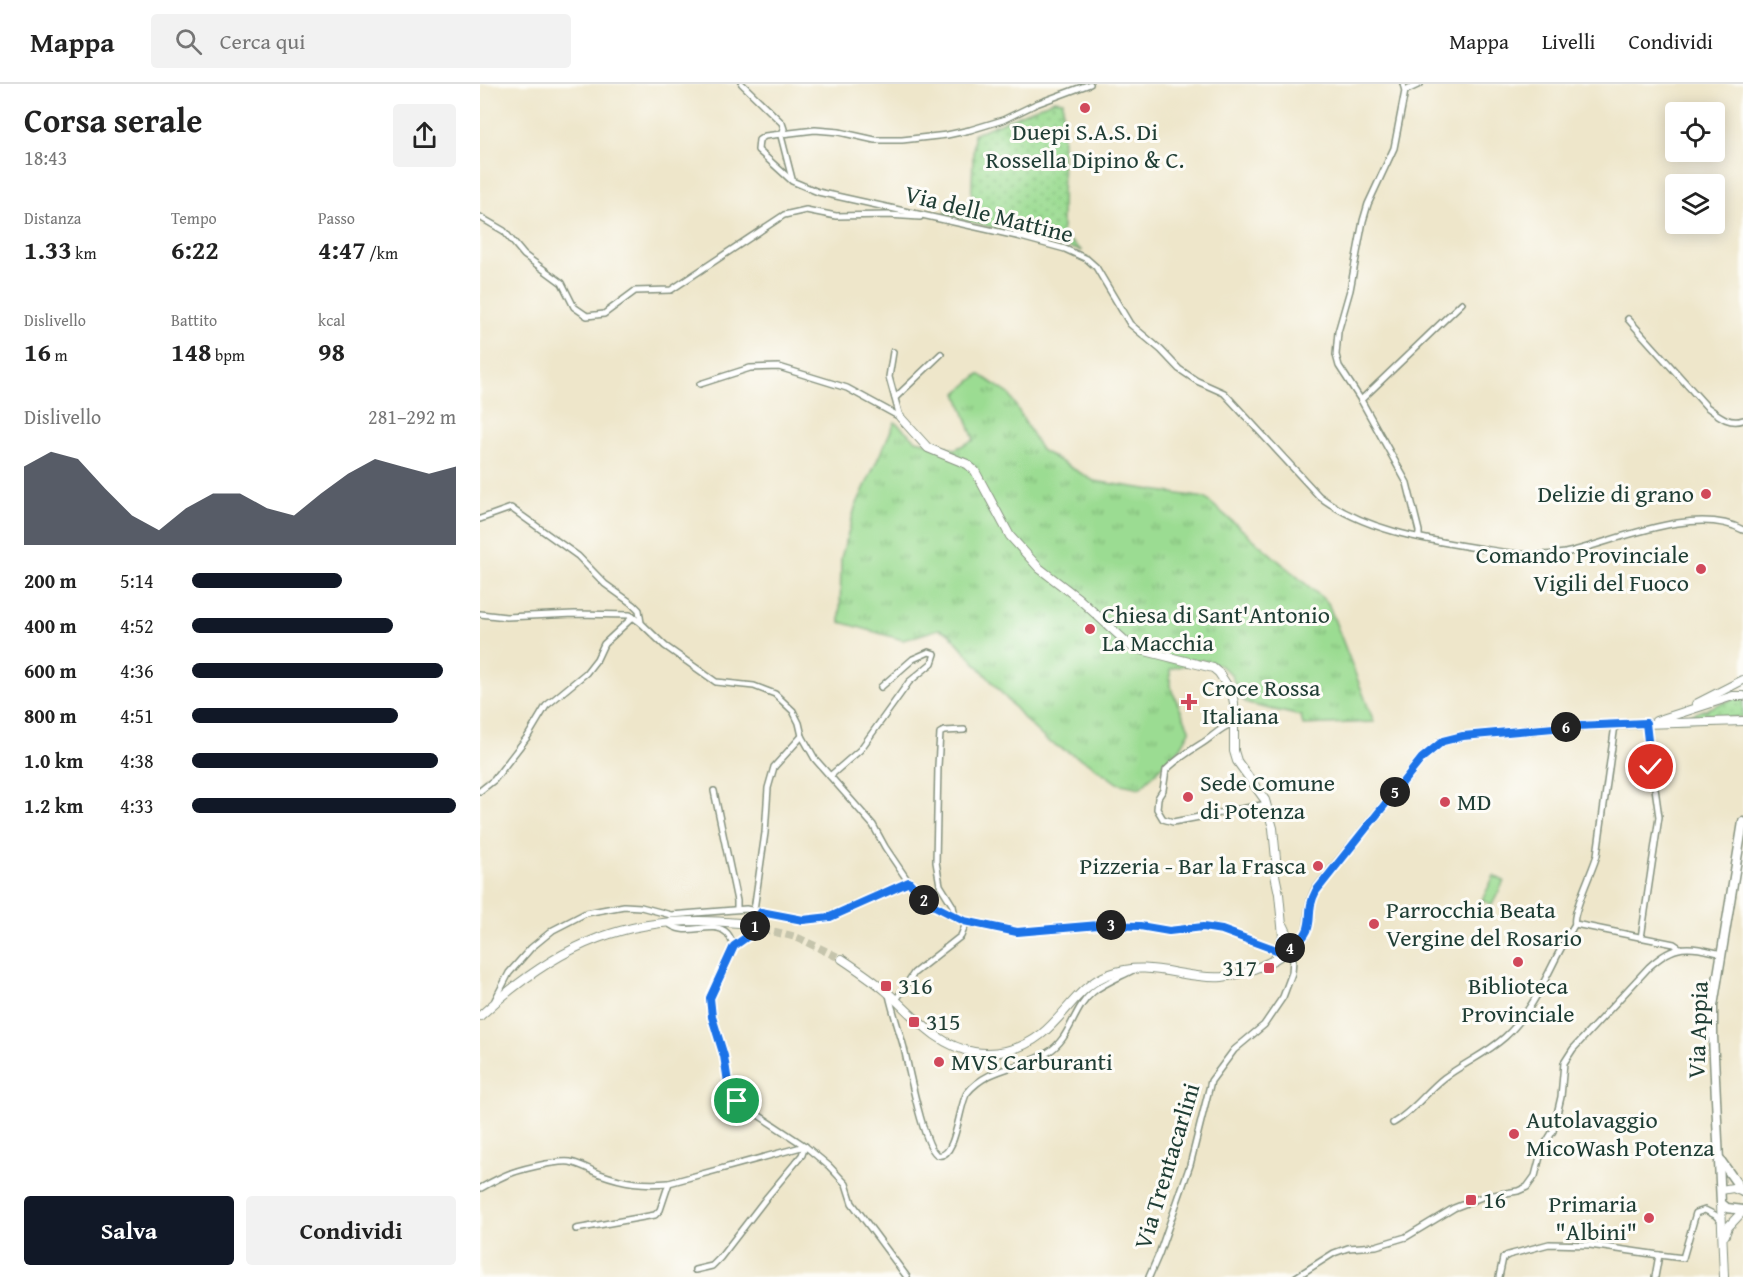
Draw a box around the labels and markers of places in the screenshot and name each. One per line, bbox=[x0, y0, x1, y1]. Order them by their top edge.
marker: Duepi S.A.S. Di Rossella Dipino & C. bbox=[1078, 101, 1092, 115]
place label: Duepi S.A.S. Di Rossella Dipino & C. bbox=[986, 114, 1184, 177]
place label: Delizie di grano bbox=[1537, 476, 1694, 511]
marker: Delizie di grano bbox=[1699, 487, 1713, 501]
place label: Comando Provinciale Vigili del Fuoco bbox=[1476, 537, 1689, 600]
marker: Comando Provinciale Vigili del Fuoco bbox=[1694, 562, 1708, 576]
place label: Chiesa di Sant'Antonio La Macchia bbox=[1102, 597, 1330, 660]
marker: Chiesa di Sant'Antonio La Macchia bbox=[1083, 622, 1097, 636]
place label: Croce Rossa Italiana bbox=[1202, 670, 1321, 733]
marker: Croce Rossa Italiana bbox=[1180, 693, 1198, 711]
pin: 6 bbox=[1551, 712, 1581, 742]
pin bbox=[1625, 741, 1676, 792]
place label: Sede Comune di Potenza bbox=[1200, 765, 1335, 828]
pin: 5 bbox=[1380, 777, 1410, 807]
place label: MD bbox=[1457, 784, 1491, 819]
marker: Sede Comune di Potenza bbox=[1181, 790, 1195, 804]
marker: MD bbox=[1438, 795, 1452, 809]
place label: Pizzeria - Bar la Frasca bbox=[1080, 848, 1307, 883]
marker: Pizzeria - Bar la Frasca bbox=[1311, 859, 1325, 873]
pin: 2 bbox=[909, 885, 939, 915]
place label: Parrocchia Beata Vergine del Rosario bbox=[1386, 892, 1582, 955]
pin: 3 bbox=[1096, 910, 1126, 940]
pin: 1 bbox=[740, 911, 770, 941]
marker: Parrocchia Beata Vergine del Rosario bbox=[1367, 917, 1381, 931]
pin: 4 bbox=[1275, 933, 1305, 963]
place label: 317 bbox=[1222, 950, 1257, 985]
marker: Biblioteca Provinciale bbox=[1511, 955, 1525, 969]
marker: 317 bbox=[1262, 961, 1276, 975]
place label: 316 bbox=[898, 968, 933, 1003]
place label: Biblioteca Provinciale bbox=[1461, 968, 1575, 1031]
marker: 316 bbox=[879, 979, 893, 993]
place label: 315 bbox=[926, 1004, 961, 1039]
marker: 315 bbox=[907, 1015, 921, 1029]
place label: MVS Carburanti bbox=[951, 1044, 1113, 1079]
marker: MVS Carburanti bbox=[932, 1055, 946, 1069]
pin bbox=[711, 1075, 762, 1126]
place label: Autolavaggio MicoWash Potenza bbox=[1526, 1102, 1715, 1165]
marker: Autolavaggio MicoWash Potenza bbox=[1507, 1127, 1521, 1141]
place label: 16 bbox=[1483, 1182, 1506, 1217]
place label: Primaria "Albini" bbox=[1549, 1186, 1638, 1249]
marker: 16 bbox=[1464, 1193, 1478, 1207]
marker: Primaria "Albini" bbox=[1642, 1211, 1656, 1225]

